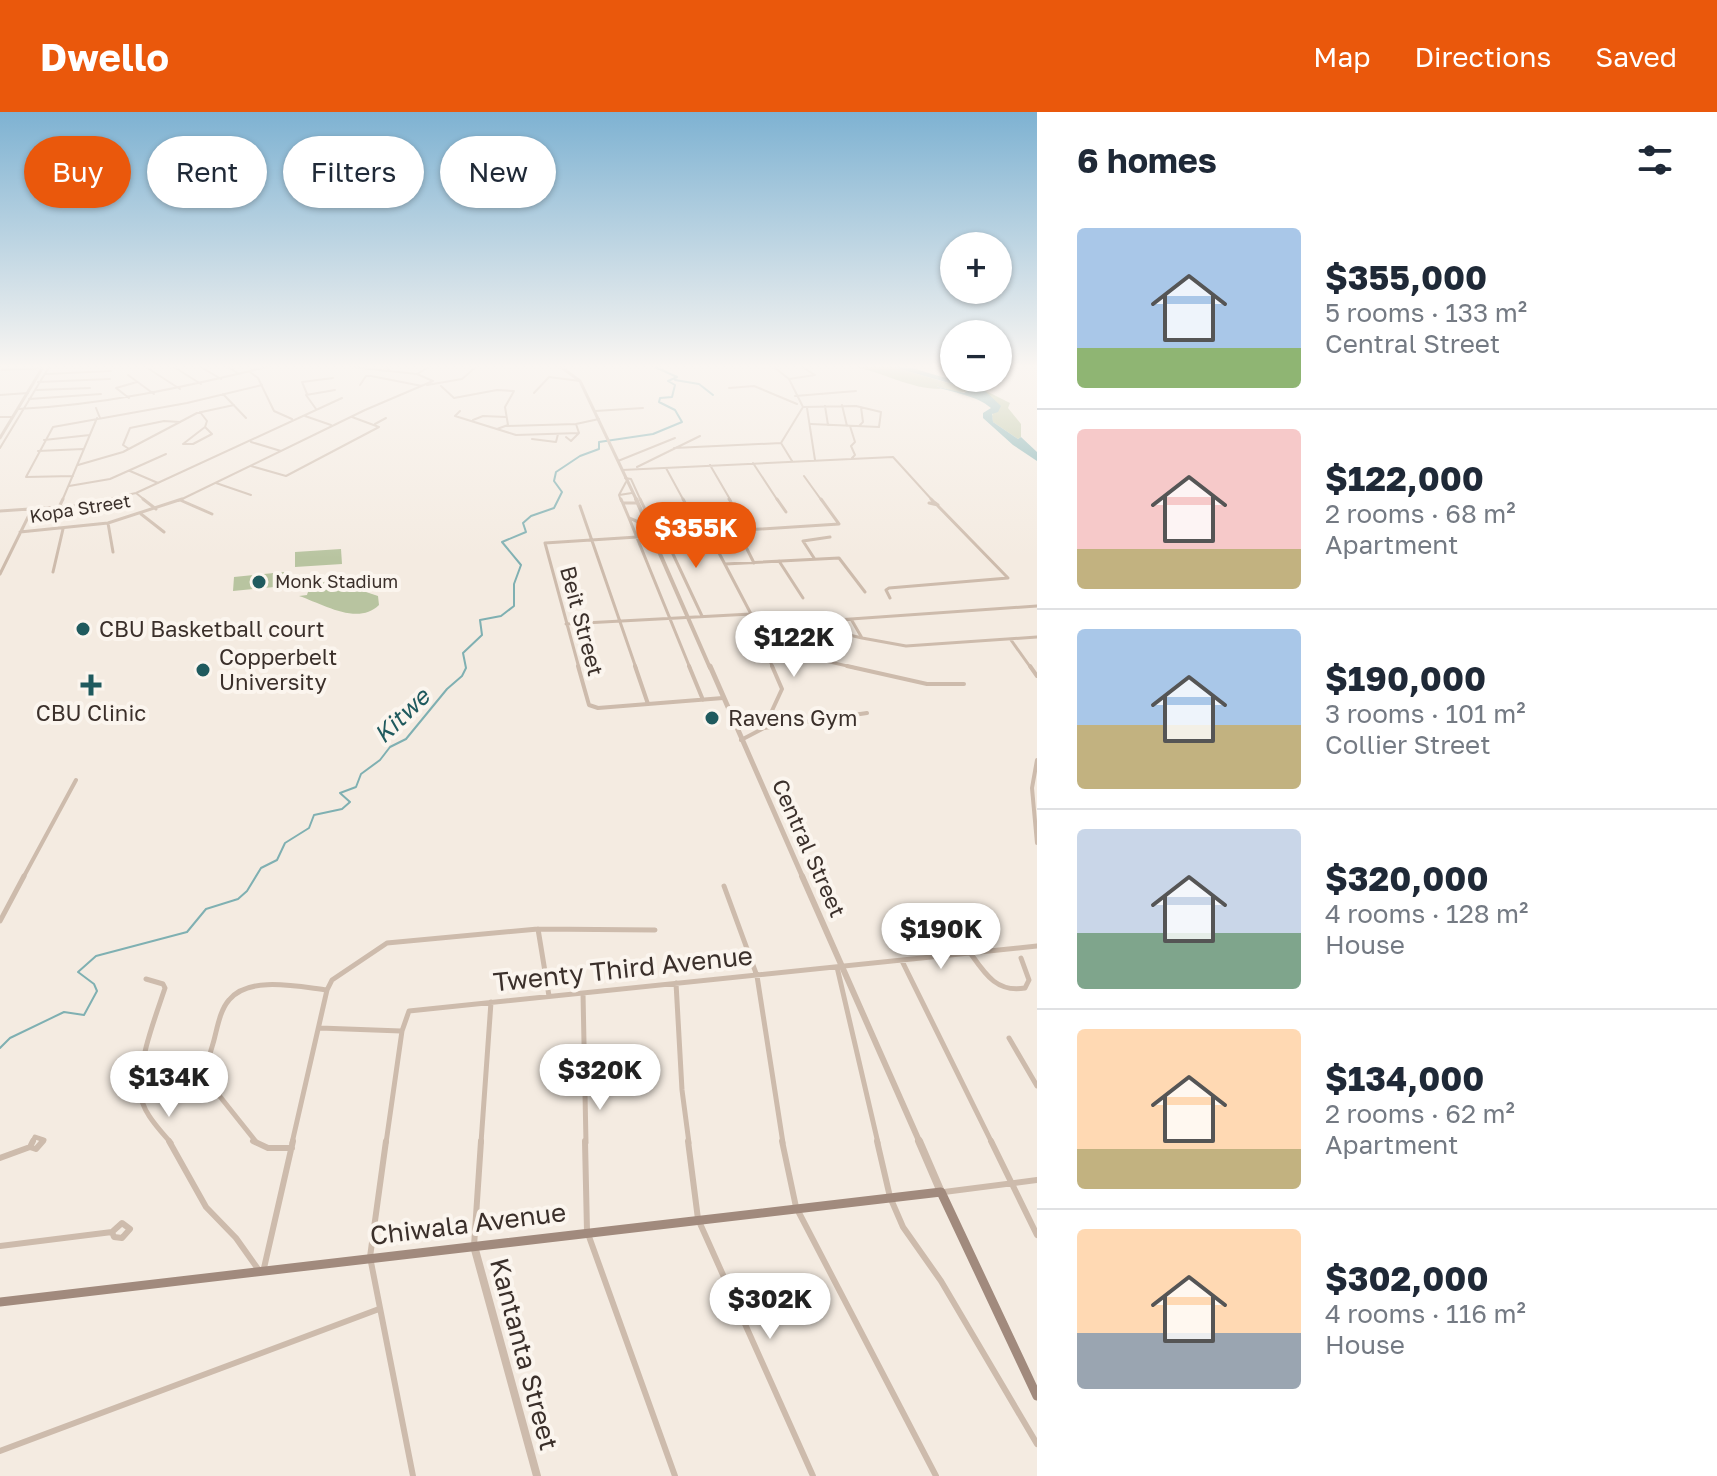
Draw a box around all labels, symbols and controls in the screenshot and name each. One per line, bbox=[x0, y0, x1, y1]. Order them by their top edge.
text: Dwello bbox=[40, 34, 169, 79]
text: Map bbox=[1313, 40, 1370, 73]
text: Directions bbox=[1414, 40, 1551, 73]
text: Saved bbox=[1595, 40, 1677, 73]
chip: Buy bbox=[24, 136, 131, 208]
chip: Rent bbox=[147, 136, 267, 208]
chip: Filters bbox=[283, 136, 424, 208]
chip: New bbox=[440, 136, 556, 208]
icon: filters bbox=[1633, 138, 1677, 182]
text: 6 homes bbox=[1077, 140, 1217, 180]
map controls bbox=[940, 232, 1012, 392]
button: + bbox=[940, 232, 1012, 304]
text: $355,000 bbox=[1325, 257, 1487, 297]
icon: home bbox=[1141, 260, 1237, 356]
text: 5 rooms · 133 m² bbox=[1325, 297, 1527, 328]
button: − bbox=[940, 320, 1012, 392]
text: Central Street bbox=[1325, 328, 1500, 359]
text: $122,000 bbox=[1325, 458, 1484, 498]
icon: home bbox=[1141, 461, 1237, 557]
street label: Kopa Street bbox=[28, 489, 132, 527]
text: 2 rooms · 68 m² bbox=[1325, 498, 1516, 529]
pin: $355K bbox=[640, 502, 752, 570]
text: $355K bbox=[654, 512, 738, 543]
text: Apartment bbox=[1325, 529, 1458, 560]
street label: Beit Street bbox=[555, 563, 610, 679]
place label: Monk Stadium bbox=[275, 570, 398, 592]
marker: Monk Stadium bbox=[250, 573, 268, 591]
pin: $122K bbox=[738, 611, 850, 679]
place label: CBU Basketball court bbox=[99, 615, 325, 642]
marker: CBU Basketball court bbox=[74, 620, 92, 638]
text: $122K bbox=[753, 621, 835, 652]
place label: Copperbelt University bbox=[219, 643, 337, 695]
text: $190,000 bbox=[1325, 658, 1486, 698]
marker: Copperbelt University bbox=[194, 661, 212, 679]
icon: home bbox=[1141, 661, 1237, 757]
marker: CBU Clinic bbox=[80, 674, 102, 696]
water label: Kitwe bbox=[367, 680, 436, 748]
text: 3 rooms · 101 m² bbox=[1325, 698, 1526, 729]
place label: CBU Clinic bbox=[36, 699, 146, 726]
place label: Ravens Gym bbox=[728, 704, 857, 731]
marker: Ravens Gym bbox=[703, 709, 721, 727]
text: Collier Street bbox=[1325, 729, 1491, 760]
street label: Central Street bbox=[767, 775, 852, 921]
text: $320,000 bbox=[1325, 858, 1489, 898]
icon: home bbox=[1141, 861, 1237, 957]
text: 4 rooms · 128 m² bbox=[1325, 898, 1528, 929]
pin: $190K bbox=[885, 903, 997, 971]
text: $190K bbox=[899, 913, 983, 944]
text: House bbox=[1325, 929, 1405, 960]
street label: Twenty Third Avenue bbox=[492, 939, 754, 998]
pin: $320K bbox=[544, 1044, 656, 1112]
pin: $134K bbox=[113, 1051, 225, 1119]
text: $320K bbox=[558, 1054, 642, 1085]
text: $134,000 bbox=[1325, 1058, 1484, 1098]
text: $134K bbox=[128, 1061, 210, 1092]
icon: home bbox=[1141, 1061, 1237, 1157]
text: 2 rooms · 62 m² bbox=[1325, 1098, 1515, 1129]
text: Apartment bbox=[1325, 1129, 1458, 1160]
street label: Chiwala Avenue bbox=[368, 1196, 568, 1251]
street label: Kantanta Street bbox=[484, 1254, 565, 1453]
text: $302,000 bbox=[1325, 1258, 1489, 1298]
icon: home bbox=[1141, 1261, 1237, 1357]
pin: $302K bbox=[714, 1273, 826, 1341]
text: $302K bbox=[728, 1283, 812, 1314]
text: 4 rooms · 116 m² bbox=[1325, 1298, 1526, 1329]
text: House bbox=[1325, 1329, 1405, 1360]

